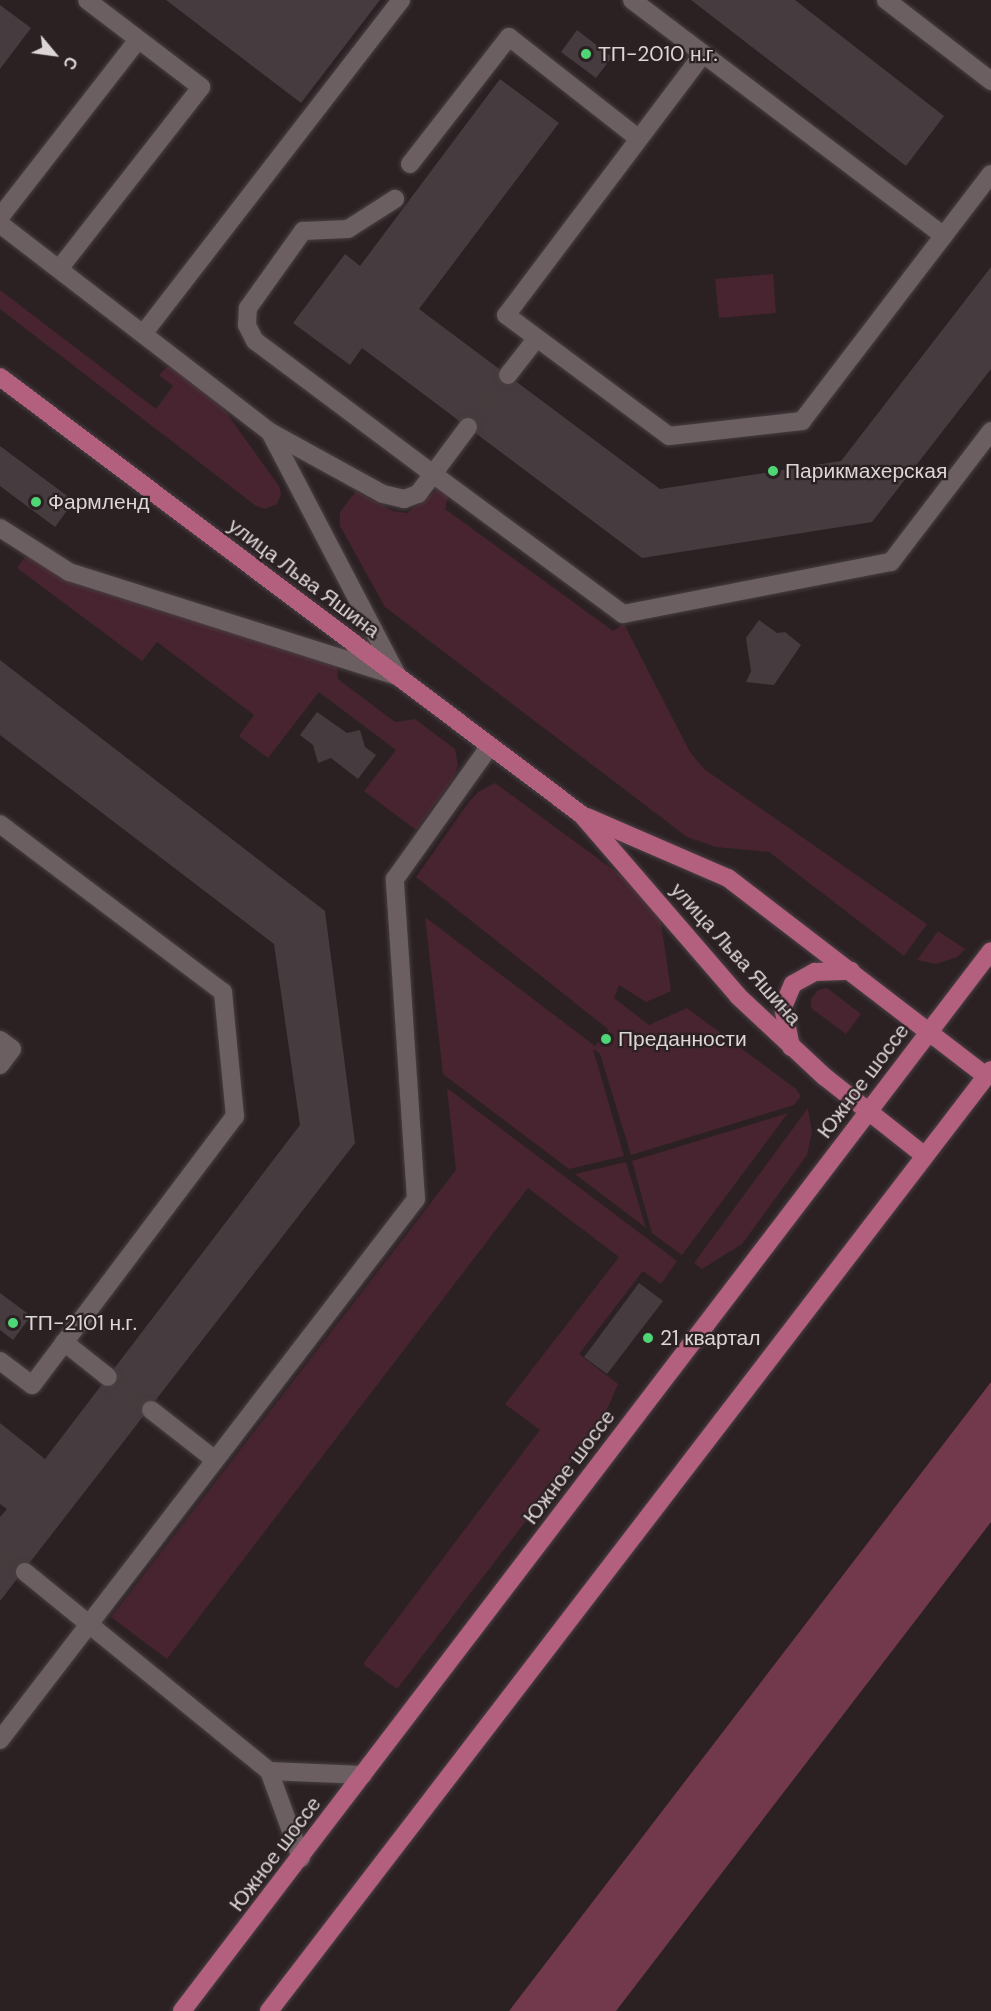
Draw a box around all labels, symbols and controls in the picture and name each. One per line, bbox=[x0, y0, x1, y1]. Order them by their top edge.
north arrow bbox=[24, 24, 84, 84]
place label: ТП-2010 н.г. bbox=[598, 41, 718, 67]
marker: ТП-2010 н.г. bbox=[579, 47, 593, 61]
text: С bbox=[58, 53, 82, 73]
place label: Парикмахерская bbox=[785, 458, 947, 484]
marker: Парикмахерская bbox=[766, 464, 780, 478]
place label: Фармленд bbox=[48, 489, 150, 515]
marker: Фармленд bbox=[29, 495, 43, 509]
street label: улица Льва Яшина bbox=[223, 513, 385, 643]
street label: улица Льва Яшина bbox=[665, 877, 807, 1031]
street label: Южное шоссе bbox=[812, 1019, 914, 1143]
place label: Преданности bbox=[618, 1026, 747, 1052]
marker: Преданности bbox=[599, 1032, 613, 1046]
place label: ТП-2101 н.г. bbox=[25, 1310, 137, 1336]
marker: ТП-2101 н.г. bbox=[6, 1316, 20, 1330]
place label: 21 квартал bbox=[660, 1325, 761, 1351]
marker: 21 квартал bbox=[641, 1331, 655, 1345]
street label: Южное шоссе bbox=[518, 1405, 620, 1529]
street label: Южное шоссе bbox=[224, 1792, 326, 1916]

